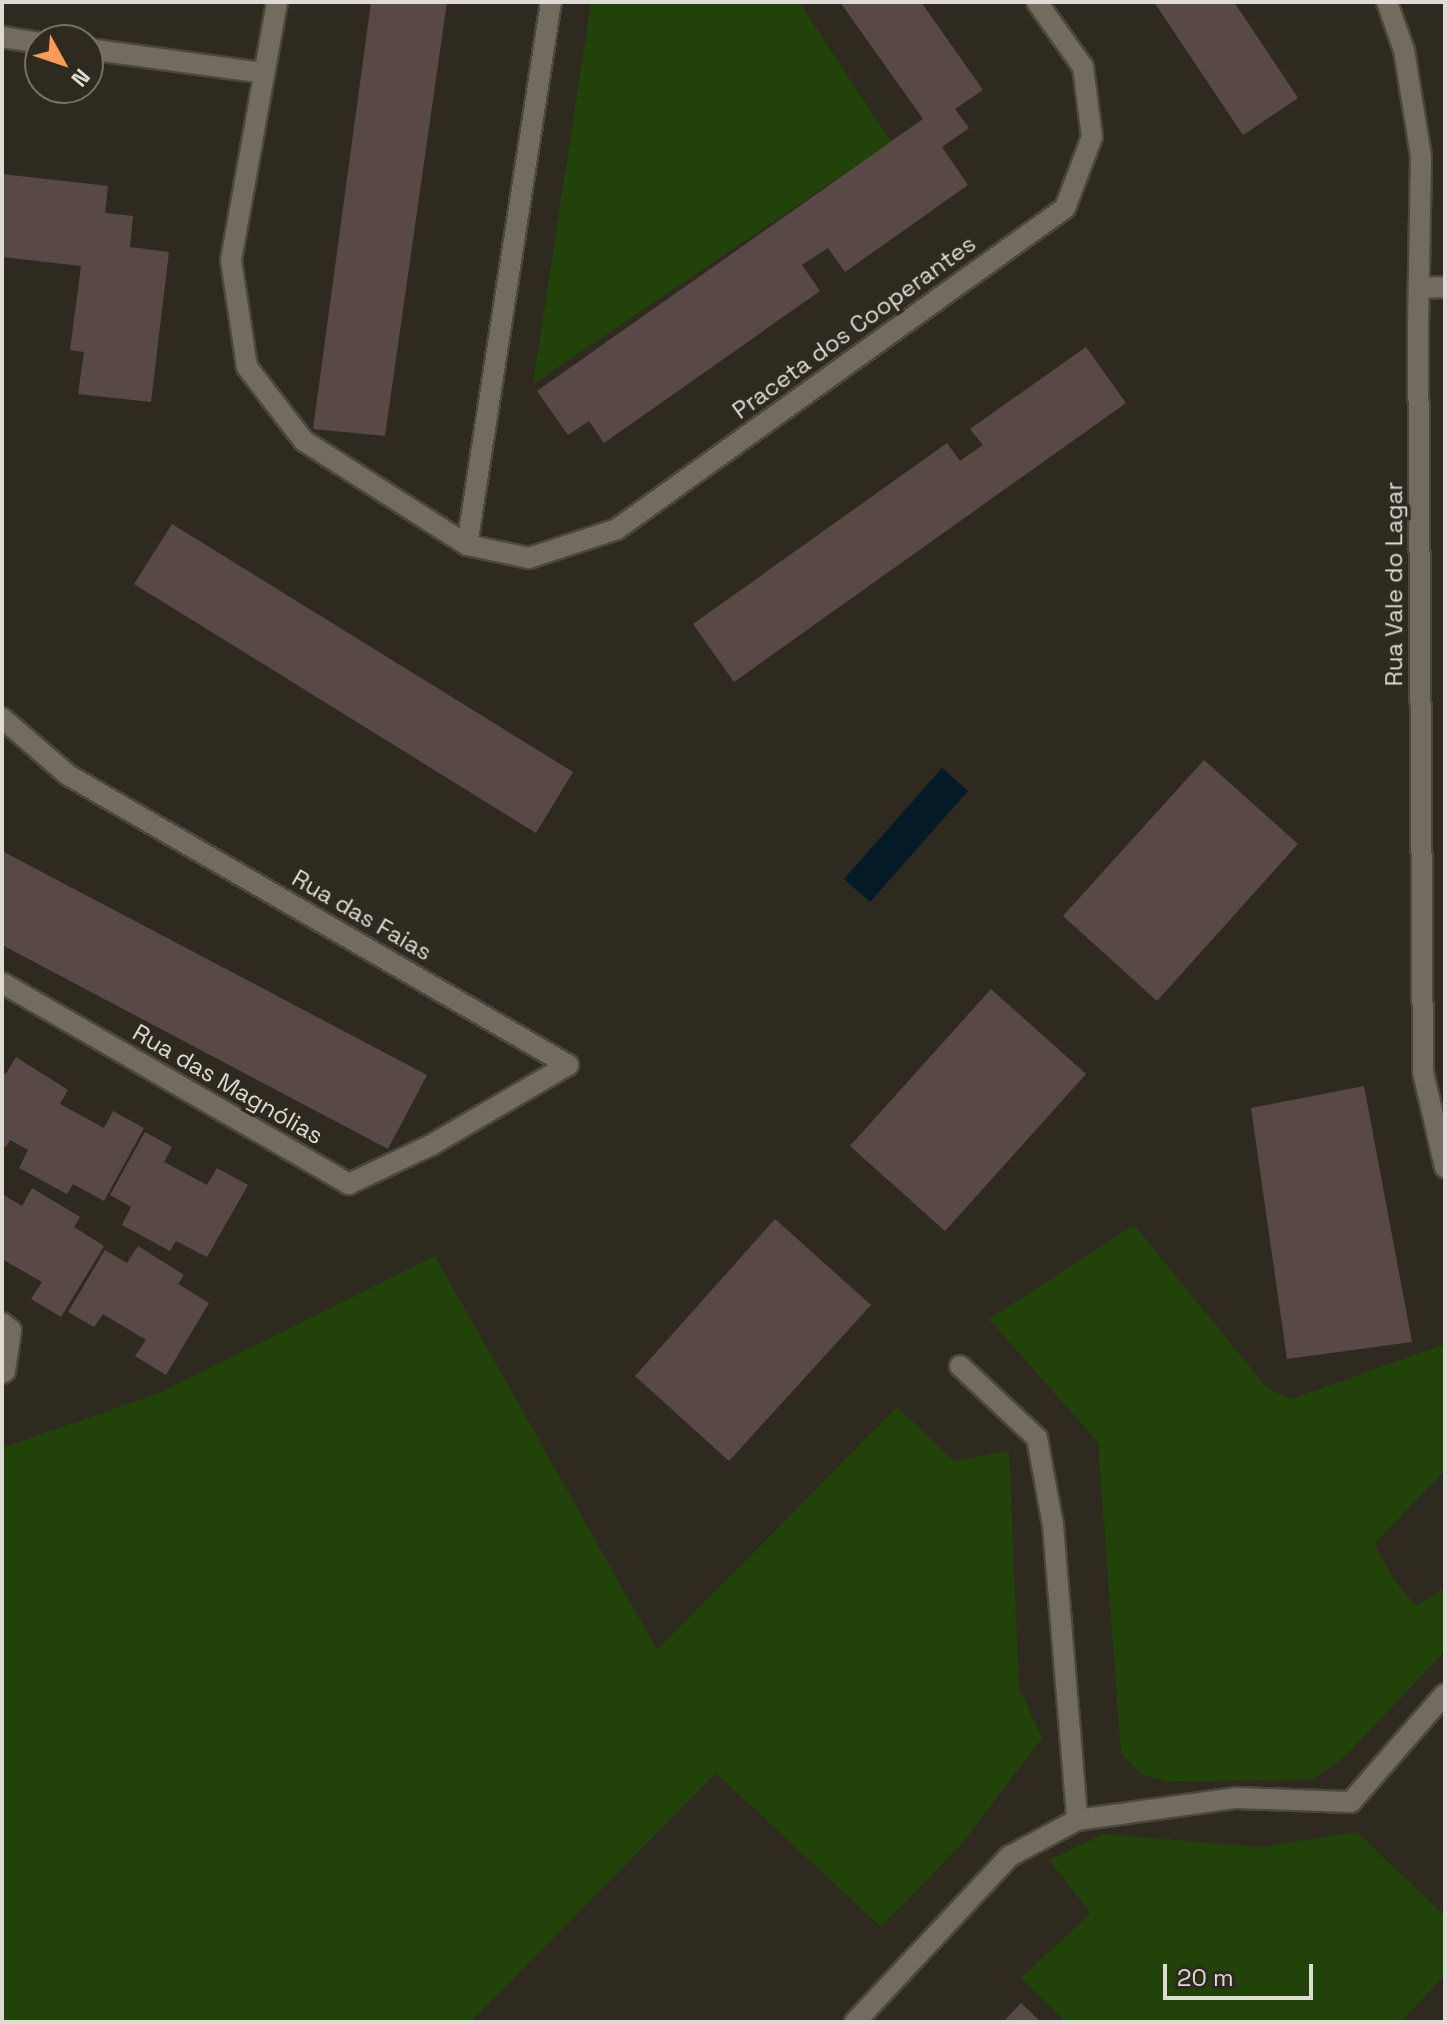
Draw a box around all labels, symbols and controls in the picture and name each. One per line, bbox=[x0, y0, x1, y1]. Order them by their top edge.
north arrow bbox=[24, 24, 104, 104]
text: N bbox=[65, 63, 96, 93]
street label: Praceta dos Cooperantes bbox=[727, 229, 981, 425]
street label: Rua Vale do Lagar bbox=[1380, 481, 1408, 687]
street label: Rua das Faias bbox=[287, 863, 437, 967]
street label: Rua das Magnólias bbox=[128, 1018, 328, 1150]
scale bar bbox=[1167, 1948, 1317, 1998]
text: 20 m bbox=[1177, 1962, 1234, 1993]

